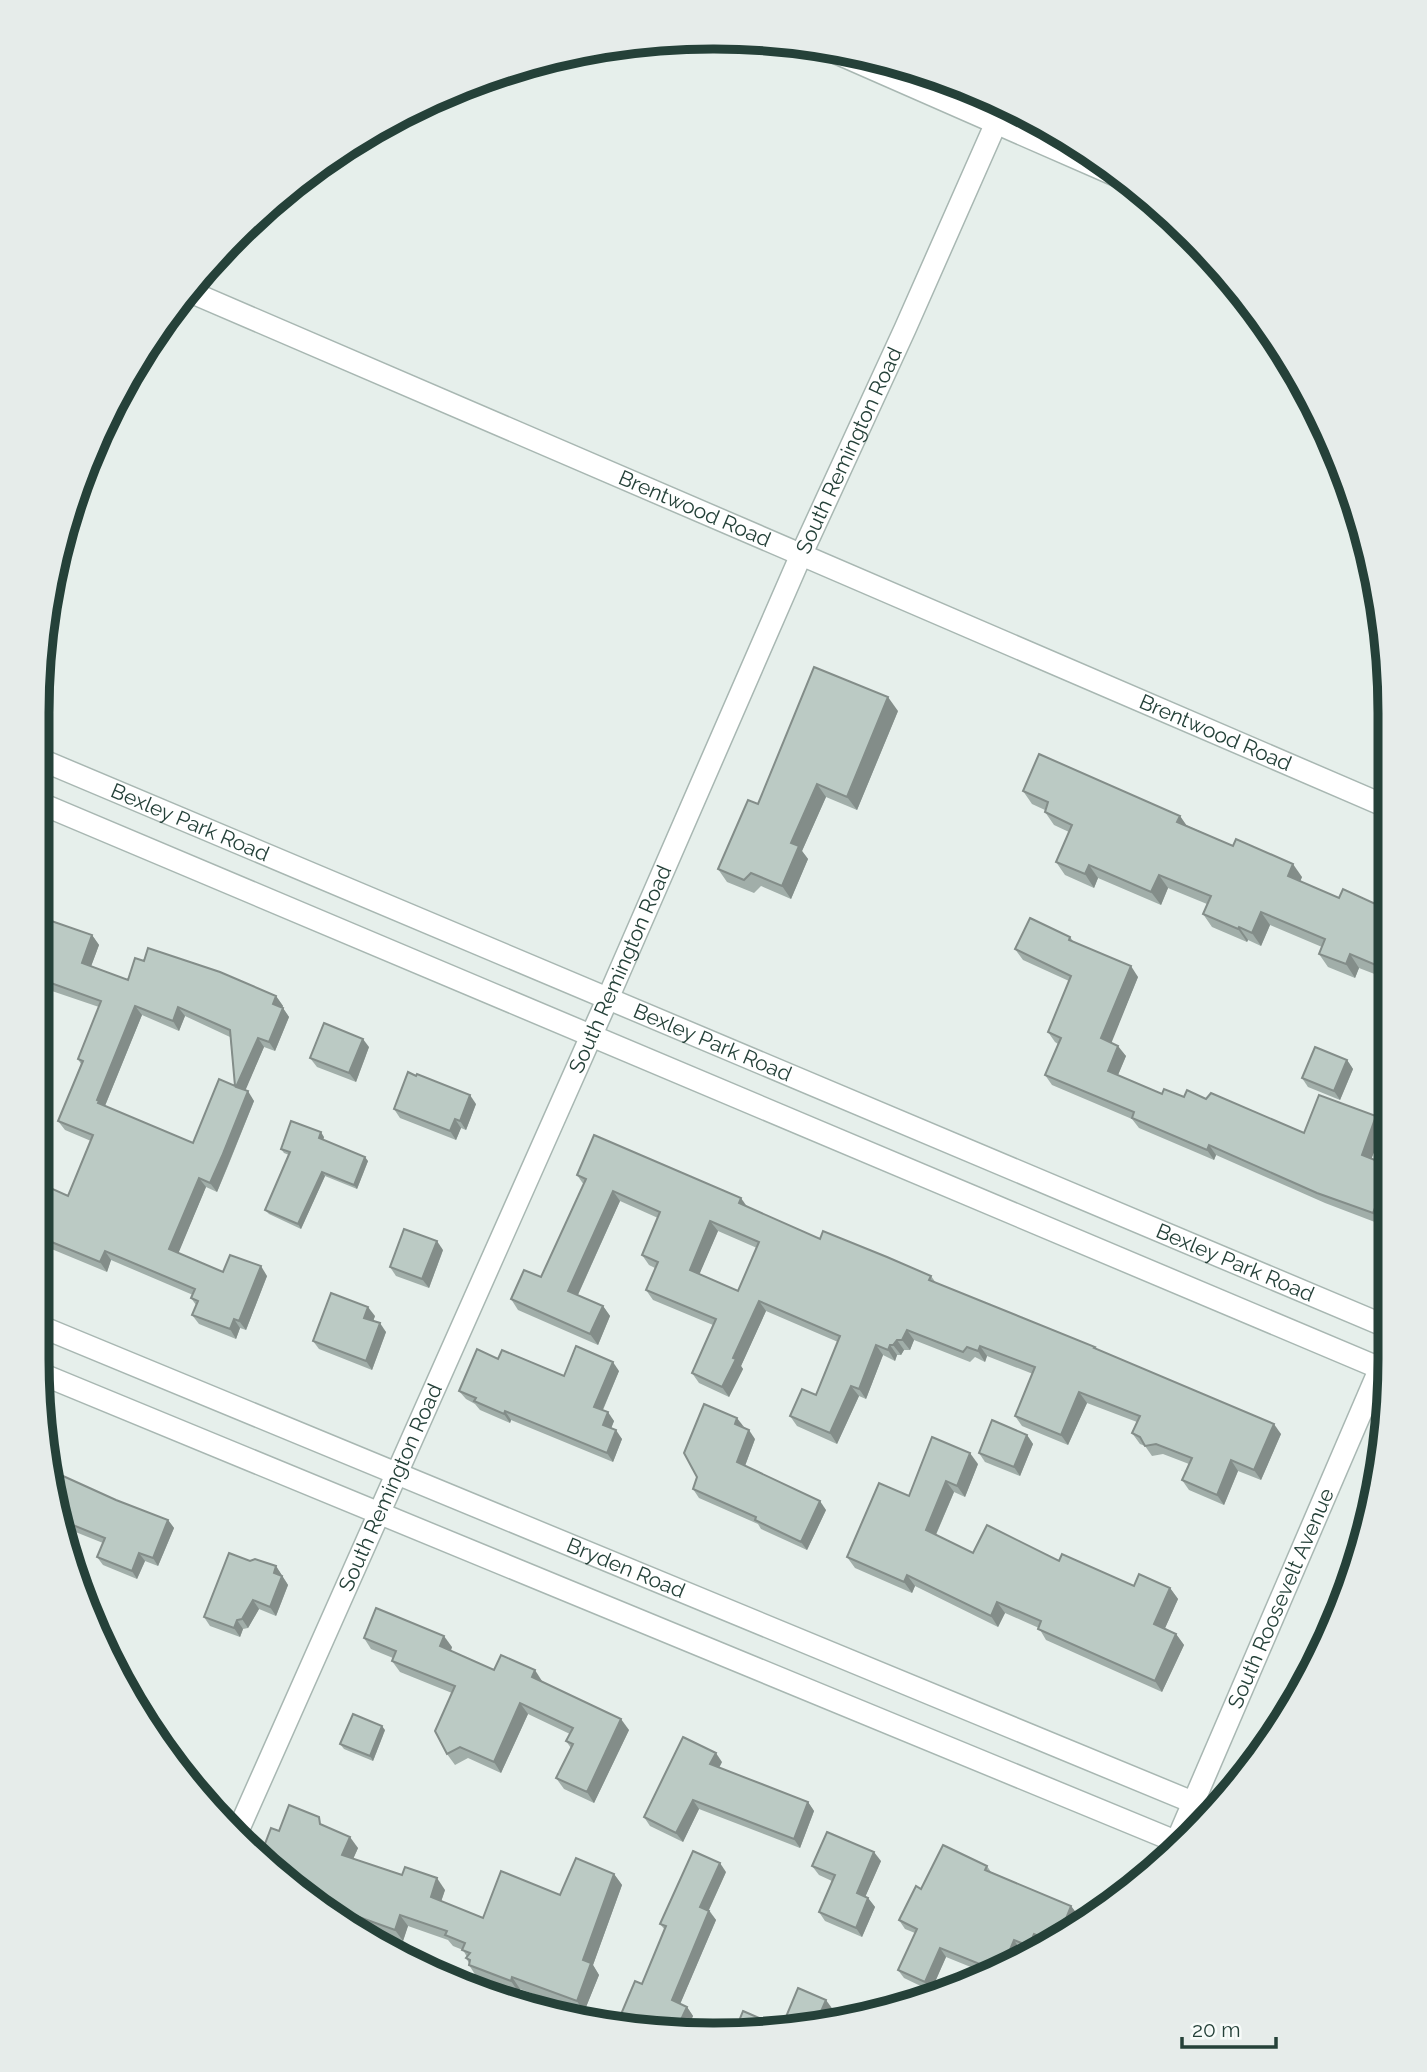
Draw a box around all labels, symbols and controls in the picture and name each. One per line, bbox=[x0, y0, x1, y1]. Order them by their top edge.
street label: South Remington Road bbox=[790, 343, 907, 557]
street label: Brentwood Road bbox=[615, 465, 775, 552]
street label: Brentwood Road bbox=[1136, 689, 1295, 776]
street label: Bexley Park Road bbox=[107, 778, 273, 866]
street label: South Remington Road bbox=[563, 861, 676, 1077]
street label: Bexley Park Road bbox=[630, 998, 795, 1086]
street label: Bexley Park Road bbox=[1152, 1218, 1318, 1307]
street label: South Remington Road bbox=[333, 1380, 447, 1595]
street label: South Roosevelt Avenue bbox=[1222, 1484, 1339, 1712]
street label: Bryden Road bbox=[563, 1532, 689, 1603]
scale bar bbox=[1182, 2006, 1276, 2050]
text: 20 m bbox=[1192, 2017, 1240, 2042]

